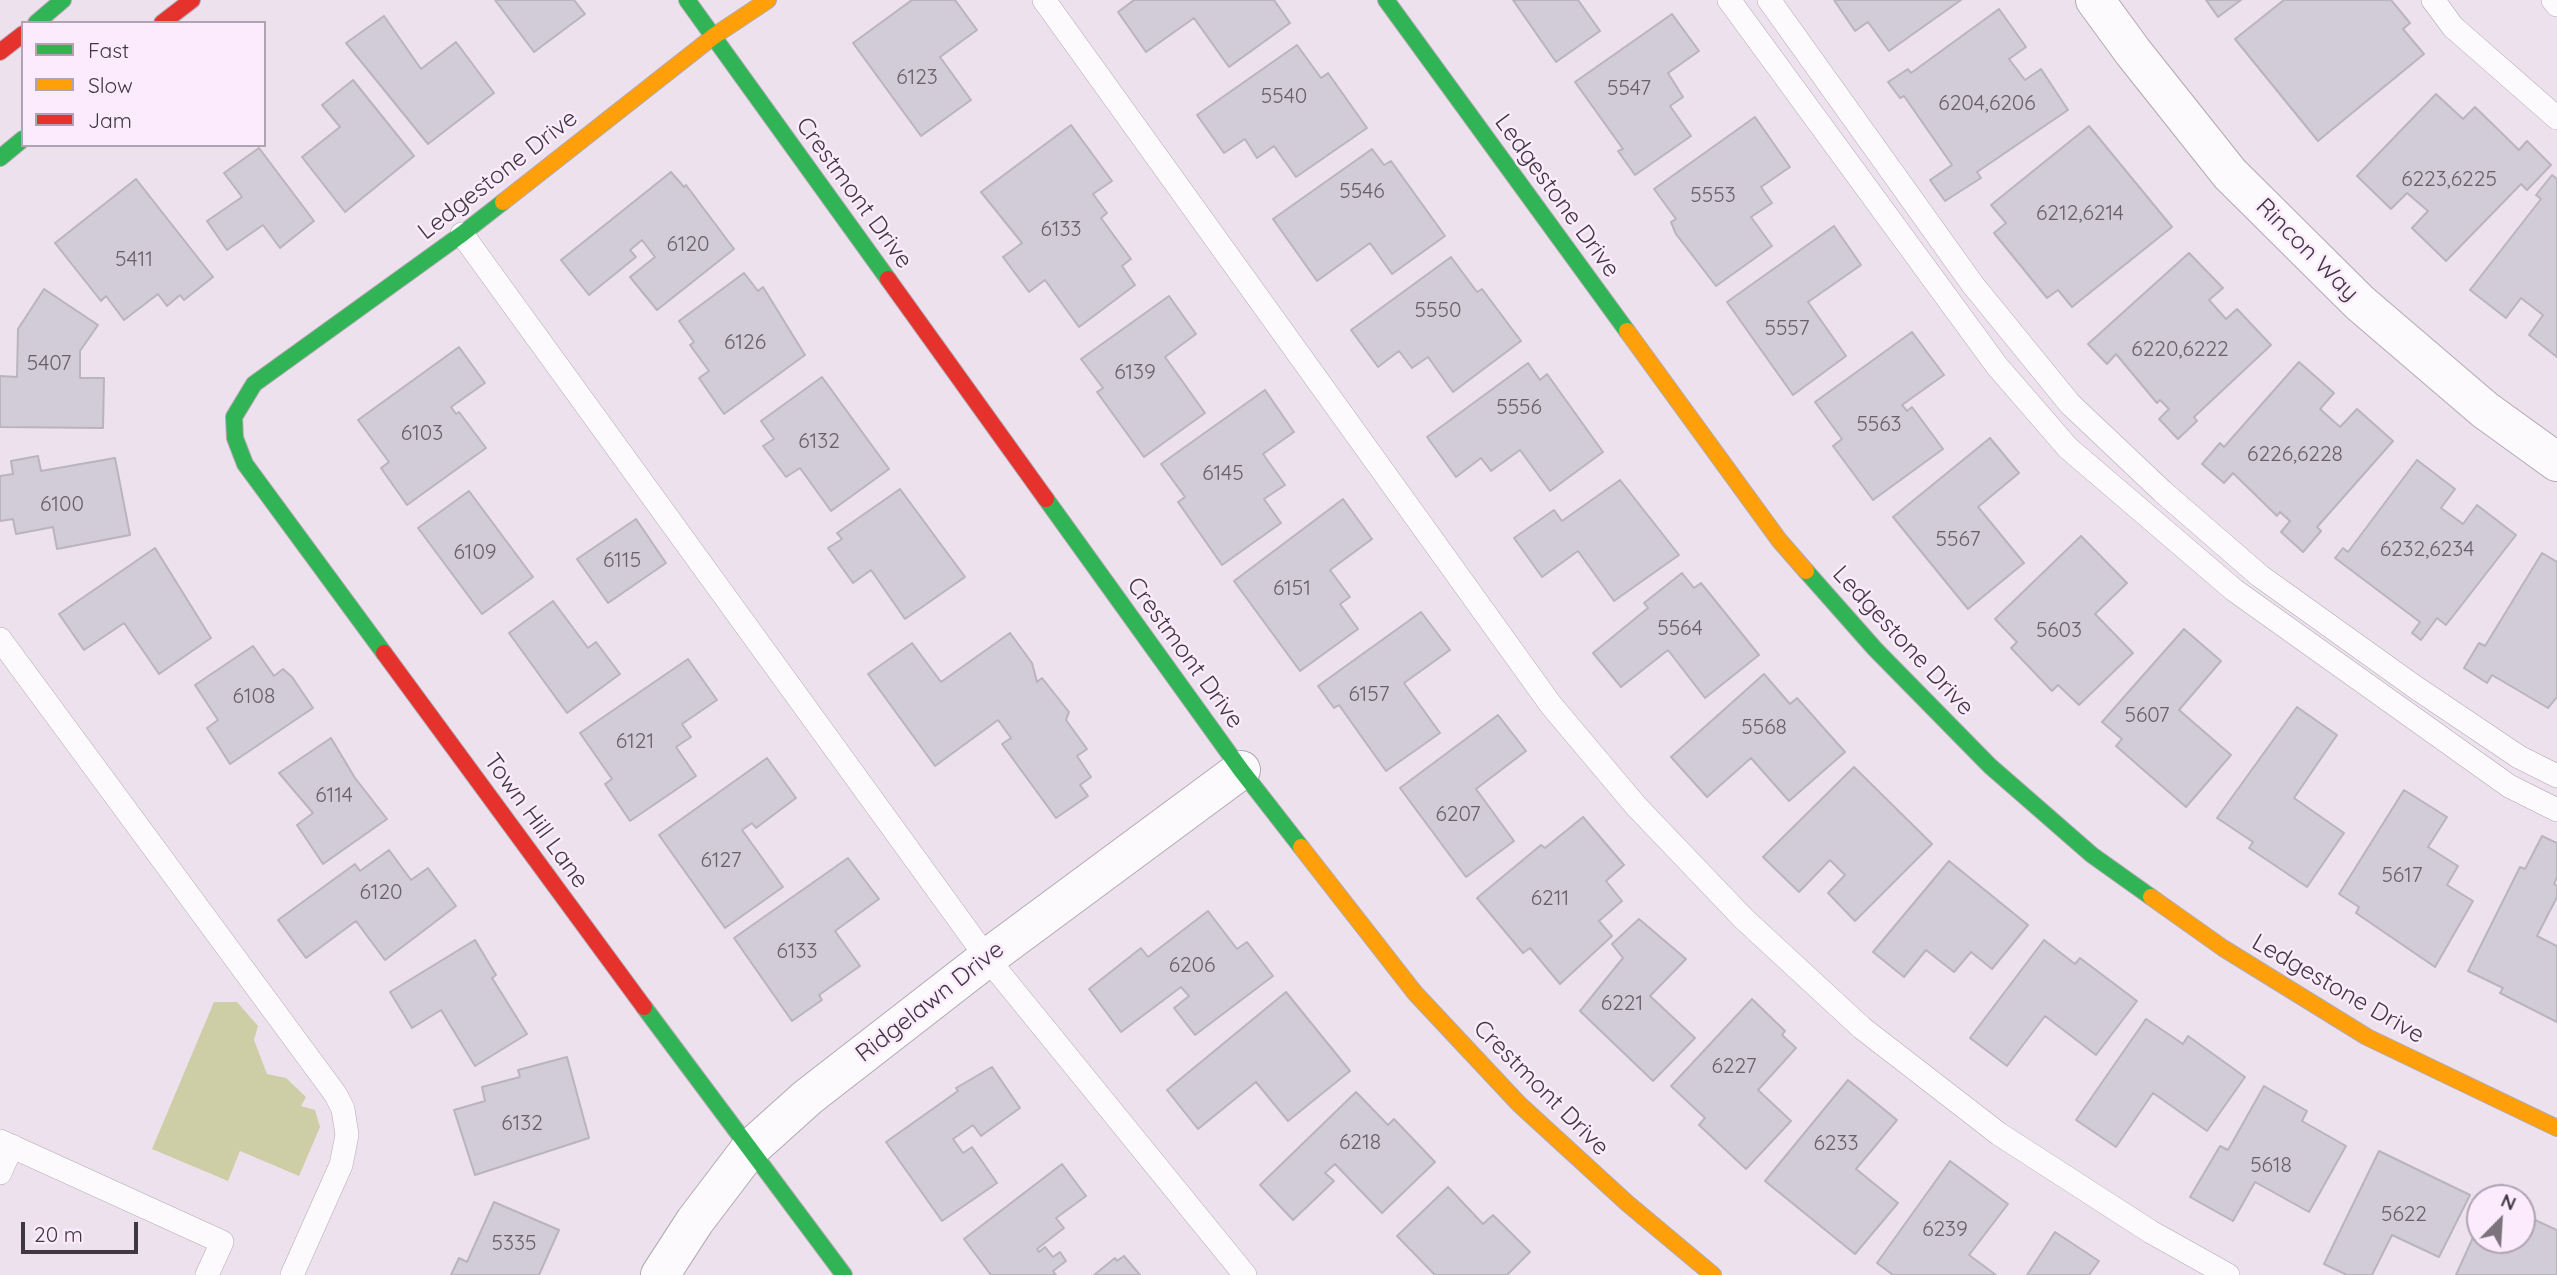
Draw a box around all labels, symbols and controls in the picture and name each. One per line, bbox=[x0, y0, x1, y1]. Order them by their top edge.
legend bbox=[21, 21, 266, 147]
text: Fast bbox=[88, 37, 129, 63]
house number: 6123 bbox=[896, 65, 938, 91]
text: Slow bbox=[88, 72, 133, 98]
house number: 5547 bbox=[1607, 76, 1651, 102]
house number: 5540 bbox=[1261, 84, 1307, 110]
house number: 6204,6206 bbox=[1938, 91, 2036, 117]
street label: Ledgestone Drive bbox=[413, 104, 583, 246]
text: Jam bbox=[88, 107, 132, 133]
street label: Ledgestone Drive bbox=[1488, 109, 1626, 283]
street label: Crestmont Drive bbox=[789, 112, 919, 274]
house number: 6223,6225 bbox=[2401, 167, 2497, 193]
house number: 5546 bbox=[1339, 179, 1385, 205]
house number: 5553 bbox=[1690, 183, 1736, 209]
street label: Rincon Way bbox=[2250, 193, 2364, 307]
house number: 6212,6214 bbox=[2036, 201, 2124, 227]
house number: 6133 bbox=[1041, 217, 1081, 243]
house number: 6120 bbox=[666, 232, 710, 258]
house number: 5411 bbox=[115, 247, 153, 273]
house number: 5550 bbox=[1415, 298, 1461, 324]
house number: 5557 bbox=[1764, 316, 1810, 342]
house number: 6126 bbox=[724, 330, 766, 356]
house number: 6220,6222 bbox=[2131, 337, 2229, 363]
house number: 5407 bbox=[27, 351, 71, 377]
house number: 6139 bbox=[1114, 360, 1156, 386]
house number: 5556 bbox=[1496, 395, 1542, 421]
house number: 5563 bbox=[1856, 412, 1902, 438]
house number: 6103 bbox=[401, 421, 443, 447]
house number: 6132 bbox=[798, 429, 840, 455]
house number: 6226,6228 bbox=[2247, 442, 2343, 468]
house number: 6145 bbox=[1202, 461, 1244, 487]
house number: 6100 bbox=[40, 492, 84, 518]
house number: 5567 bbox=[1936, 527, 1980, 553]
house number: 6232,6234 bbox=[2380, 537, 2474, 563]
house number: 6109 bbox=[453, 540, 497, 566]
house number: 6115 bbox=[603, 548, 641, 574]
street label: Ledgestone Drive bbox=[1826, 560, 1980, 722]
street label: Crestmont Drive bbox=[1120, 572, 1250, 734]
house number: 6151 bbox=[1273, 576, 1311, 602]
house number: 5564 bbox=[1657, 616, 1703, 642]
house number: 5603 bbox=[2036, 618, 2082, 644]
house number: 6157 bbox=[1348, 682, 1390, 708]
house number: 6108 bbox=[233, 684, 275, 710]
house number: 5607 bbox=[2125, 703, 2169, 729]
house number: 5568 bbox=[1741, 715, 1787, 741]
house number: 6121 bbox=[616, 729, 654, 755]
street label: Town Hill Lane bbox=[478, 748, 594, 894]
house number: 6114 bbox=[315, 783, 353, 809]
house number: 6207 bbox=[1435, 802, 1481, 828]
house number: 6127 bbox=[701, 848, 741, 874]
house number: 5617 bbox=[2381, 863, 2423, 889]
house number: 6120 bbox=[359, 880, 403, 906]
house number: 6211 bbox=[1531, 886, 1569, 912]
street label: Ledgestone Drive bbox=[2247, 928, 2429, 1050]
street label: Ridgelawn Drive bbox=[850, 935, 1010, 1069]
house number: 6133 bbox=[777, 939, 817, 965]
house number: 6206 bbox=[1169, 953, 1215, 979]
house number: 6221 bbox=[1601, 991, 1643, 1017]
street label: Crestmont Drive bbox=[1467, 1014, 1615, 1162]
house number: 6227 bbox=[1712, 1054, 1756, 1080]
house number: 6132 bbox=[501, 1111, 543, 1137]
house number: 6218 bbox=[1339, 1130, 1381, 1156]
house number: 6233 bbox=[1814, 1131, 1858, 1157]
house number: 5618 bbox=[2250, 1153, 2292, 1179]
north arrow bbox=[2466, 1184, 2536, 1254]
text: N bbox=[2497, 1188, 2520, 1215]
house number: 5622 bbox=[2381, 1202, 2427, 1228]
scale bar bbox=[24, 1208, 142, 1252]
house number: 6239 bbox=[1922, 1217, 1968, 1243]
text: 20 m bbox=[34, 1221, 83, 1247]
house number: 5335 bbox=[492, 1231, 536, 1257]

